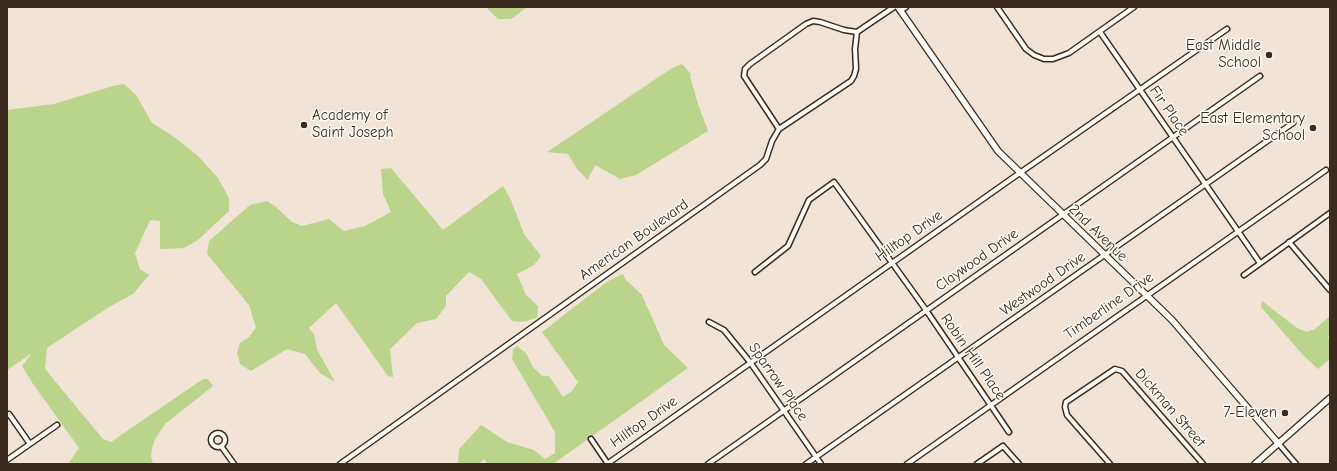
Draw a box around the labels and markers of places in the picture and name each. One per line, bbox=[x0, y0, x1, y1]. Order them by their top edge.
place label: East Middle School bbox=[1186, 37, 1261, 72]
marker: East Middle School bbox=[1264, 50, 1274, 60]
place label: Academy of Saint Joseph bbox=[312, 107, 393, 142]
place label: East Elementary School bbox=[1200, 110, 1305, 145]
marker: Academy of Saint Joseph bbox=[299, 120, 309, 130]
marker: East Elementary School bbox=[1308, 123, 1318, 133]
place label: 7-Eleven bbox=[1223, 404, 1277, 422]
marker: 7-Eleven bbox=[1280, 408, 1290, 418]

